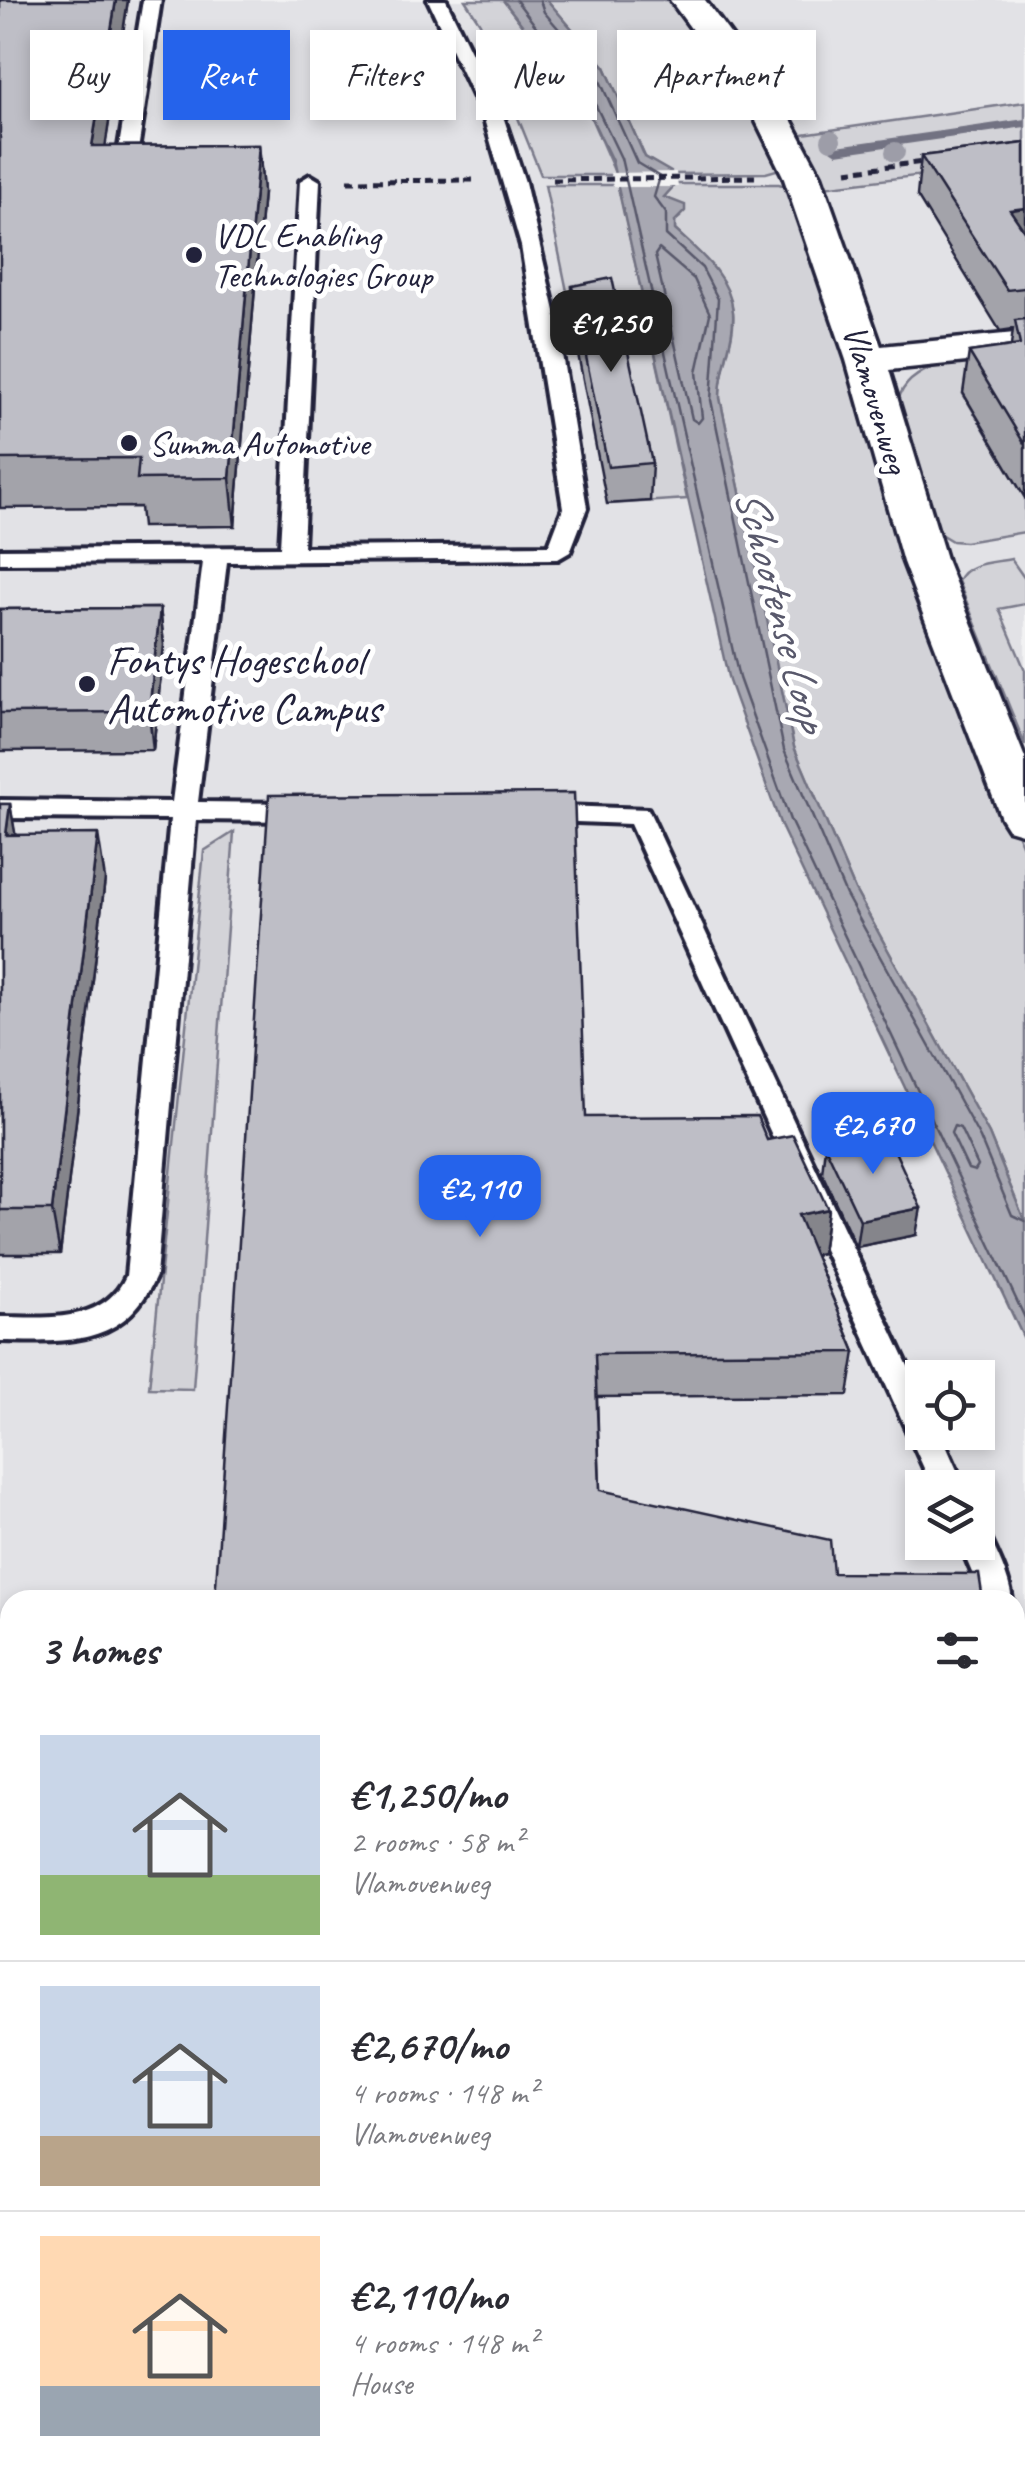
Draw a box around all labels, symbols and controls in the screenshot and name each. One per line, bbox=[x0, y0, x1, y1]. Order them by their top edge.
chip: Buy bbox=[30, 30, 143, 120]
chip: Rent bbox=[163, 30, 290, 120]
chip: Filters bbox=[310, 30, 456, 120]
chip: New bbox=[476, 30, 597, 120]
chip: Apartment bbox=[617, 30, 816, 120]
place label: VDL Enabling Technologies Group bbox=[214, 213, 434, 298]
marker: VDL Enabling Technologies Group bbox=[183, 244, 205, 266]
pin: €1,250 bbox=[530, 290, 692, 375]
text: €1,250 bbox=[572, 302, 650, 343]
street label: Vlamovenweg bbox=[832, 319, 921, 481]
place label: Summa Automotive bbox=[149, 421, 372, 466]
marker: Summa Automotive bbox=[118, 432, 140, 454]
water label: Schootense Loop bbox=[721, 482, 842, 742]
place label: Fontys Hogeschool Automotive Campus bbox=[107, 634, 385, 735]
marker: Fontys Hogeschool Automotive Campus bbox=[76, 673, 98, 695]
pin: €2,670 bbox=[792, 1092, 954, 1177]
text: €2,670 bbox=[834, 1104, 912, 1145]
pin: €2,110 bbox=[399, 1155, 561, 1240]
text: €2,110 bbox=[441, 1167, 519, 1208]
map controls bbox=[905, 1360, 995, 1560]
button: locate bbox=[905, 1360, 995, 1450]
button: layers bbox=[905, 1470, 995, 1560]
icon: filters bbox=[930, 1623, 985, 1678]
text: 3 homes bbox=[40, 1624, 159, 1677]
text: €1,250/mo bbox=[350, 1768, 506, 1821]
icon: home bbox=[120, 1775, 240, 1895]
text: 2 rooms · 58 m² bbox=[350, 1821, 523, 1862]
text: Vlamovenweg bbox=[350, 1862, 490, 1903]
text: €2,670/mo bbox=[350, 2019, 507, 2072]
icon: home bbox=[120, 2026, 240, 2146]
text: 4 rooms · 148 m² bbox=[350, 2072, 537, 2113]
text: Vlamovenweg bbox=[350, 2113, 490, 2154]
text: €2,110/mo bbox=[350, 2269, 507, 2322]
icon: home bbox=[120, 2276, 240, 2396]
text: 4 rooms · 148 m² bbox=[350, 2322, 537, 2363]
text: House bbox=[350, 2363, 412, 2404]

